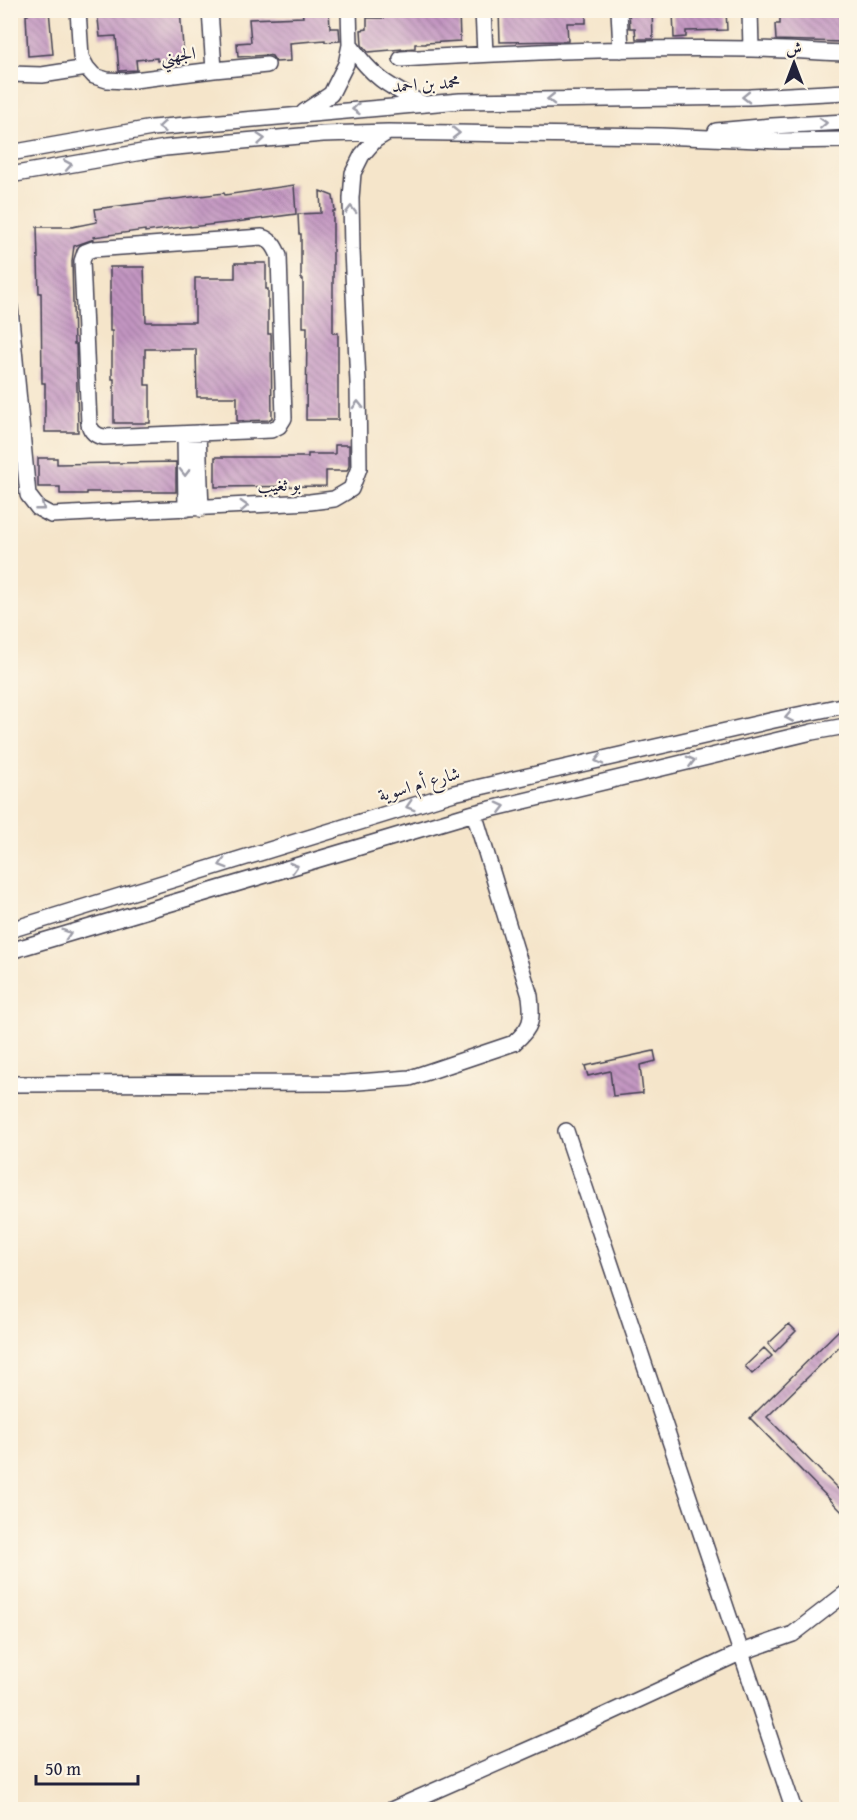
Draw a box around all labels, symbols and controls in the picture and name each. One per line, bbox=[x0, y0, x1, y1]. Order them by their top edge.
north arrow bbox=[764, 33, 824, 93]
text: ش bbox=[786, 36, 802, 60]
street label: الجهني bbox=[159, 39, 198, 74]
street label: محمد بن احمد bbox=[391, 68, 461, 99]
one-way arrow bbox=[742, 90, 751, 103]
one-way arrow bbox=[547, 93, 556, 106]
one-way arrow bbox=[352, 102, 361, 115]
one-way arrow bbox=[818, 117, 827, 130]
one-way arrow bbox=[158, 120, 167, 133]
one-way arrow bbox=[452, 127, 461, 139]
one-way arrow bbox=[257, 133, 266, 146]
one-way arrow bbox=[63, 159, 73, 171]
one-way arrow bbox=[345, 206, 357, 215]
one-way arrow bbox=[352, 400, 364, 409]
one-way arrow bbox=[179, 467, 192, 476]
street label: بو ثغيب bbox=[256, 470, 302, 499]
one-way arrow bbox=[34, 500, 45, 511]
one-way arrow bbox=[240, 500, 249, 513]
one-way arrow bbox=[784, 710, 794, 723]
one-way arrow bbox=[594, 752, 604, 765]
one-way arrow bbox=[685, 755, 695, 768]
street label: شارع أم اسوية bbox=[375, 759, 464, 811]
one-way arrow bbox=[405, 799, 416, 812]
one-way arrow bbox=[496, 801, 506, 814]
one-way arrow bbox=[218, 857, 229, 869]
one-way arrow bbox=[288, 862, 299, 874]
one-way arrow bbox=[61, 929, 72, 941]
scale bar bbox=[36, 1748, 138, 1786]
text: 50 m bbox=[45, 1755, 81, 1782]

